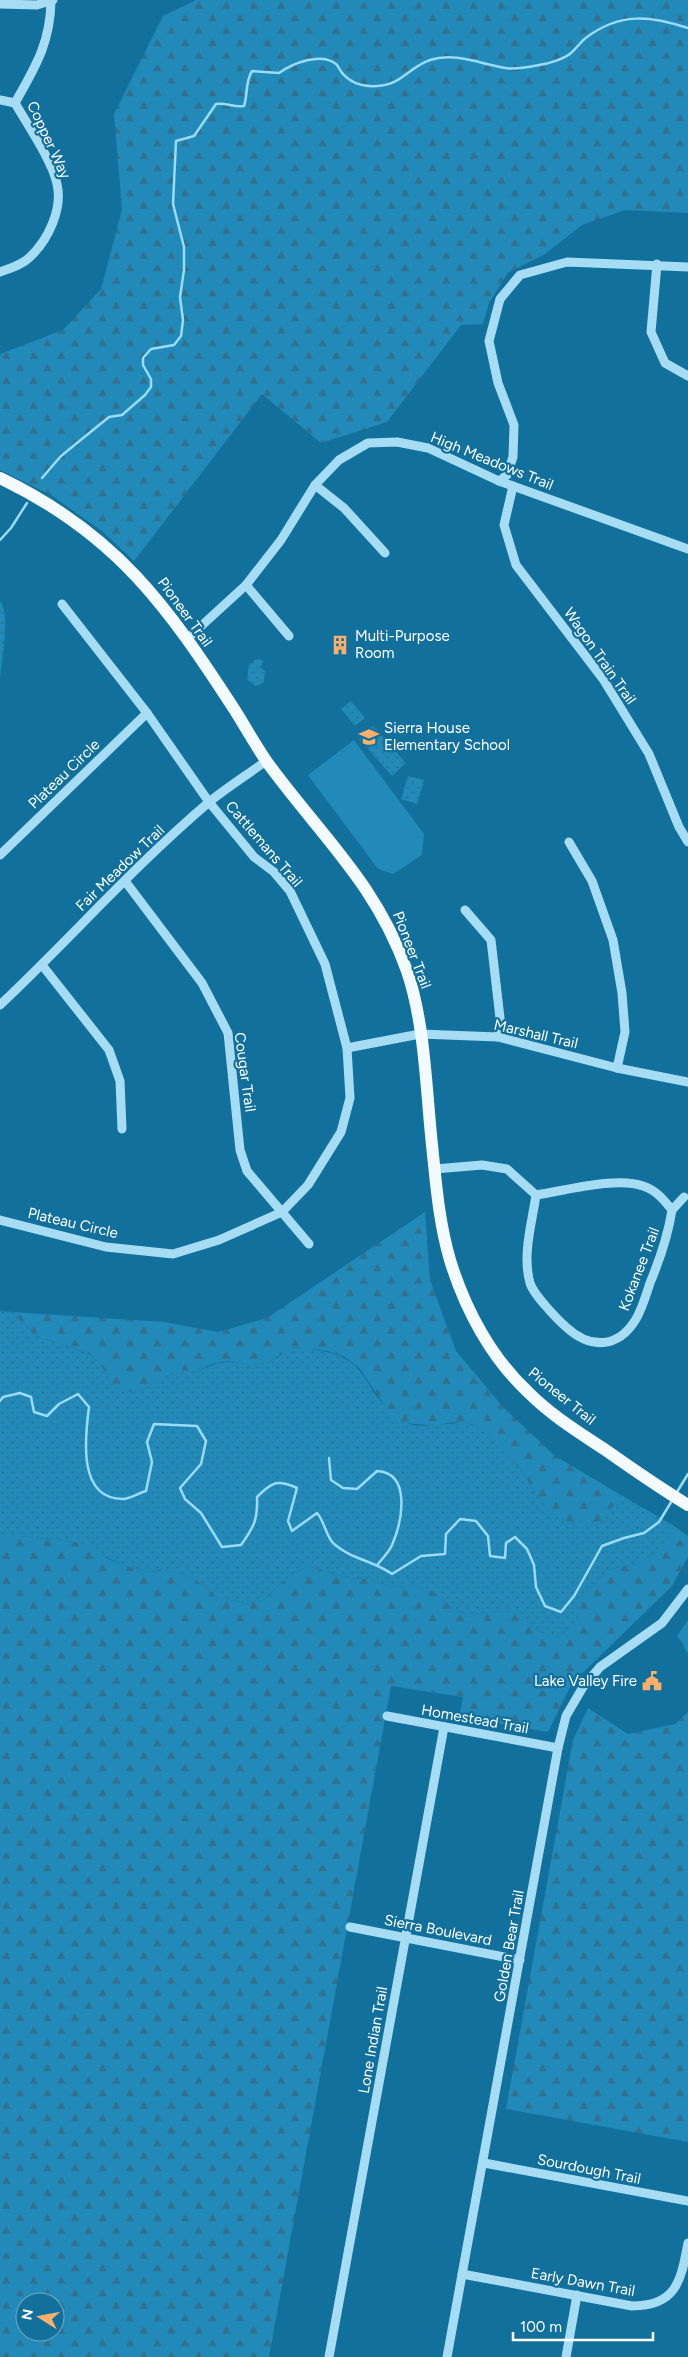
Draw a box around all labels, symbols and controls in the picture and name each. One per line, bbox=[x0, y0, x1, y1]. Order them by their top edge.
street label: Copper Way bbox=[23, 98, 75, 182]
street label: High Meadows Trail bbox=[428, 428, 556, 494]
street label: Pioneer Trail bbox=[154, 574, 216, 650]
street label: Wagon Train Trail bbox=[560, 604, 640, 708]
place label: Multi-Purpose Room bbox=[355, 627, 450, 662]
building icon: Multi-Purpose Room bbox=[329, 634, 351, 656]
place label: Sierra House Elementary School bbox=[384, 719, 510, 754]
school or university icon: Sierra House Elementary School bbox=[358, 726, 380, 748]
street label: Plateau Circle bbox=[25, 736, 103, 812]
street label: Cattlemans Trail bbox=[222, 797, 306, 891]
street label: Fair Meadow Trail bbox=[72, 821, 168, 915]
street label: Pioneer Trail bbox=[389, 909, 435, 991]
street label: Marshall Trail bbox=[492, 1016, 580, 1052]
street label: Cougar Trail bbox=[231, 1031, 259, 1113]
street label: Plateau Circle bbox=[26, 1204, 120, 1242]
street label: Kokanee Trail bbox=[615, 1225, 663, 1313]
street label: Pioneer Trail bbox=[525, 1363, 599, 1429]
public building icon: Lake Valley Fire bbox=[641, 1670, 663, 1692]
place label: Lake Valley Fire bbox=[534, 1672, 637, 1690]
street label: Homestead Trail bbox=[420, 1701, 530, 1737]
street label: Golden Bear Trail bbox=[490, 1889, 528, 2003]
street label: Sierra Boulevard bbox=[383, 1911, 493, 1949]
street label: Lone Indian Trail bbox=[355, 1985, 391, 2095]
street label: Sourdough Trail bbox=[536, 2150, 642, 2188]
street label: Early Dawn Trail bbox=[530, 2264, 636, 2300]
north arrow bbox=[15, 2292, 65, 2342]
text: N bbox=[18, 2308, 37, 2322]
scale bar bbox=[513, 2310, 653, 2342]
text: 100 m bbox=[520, 2318, 562, 2336]

